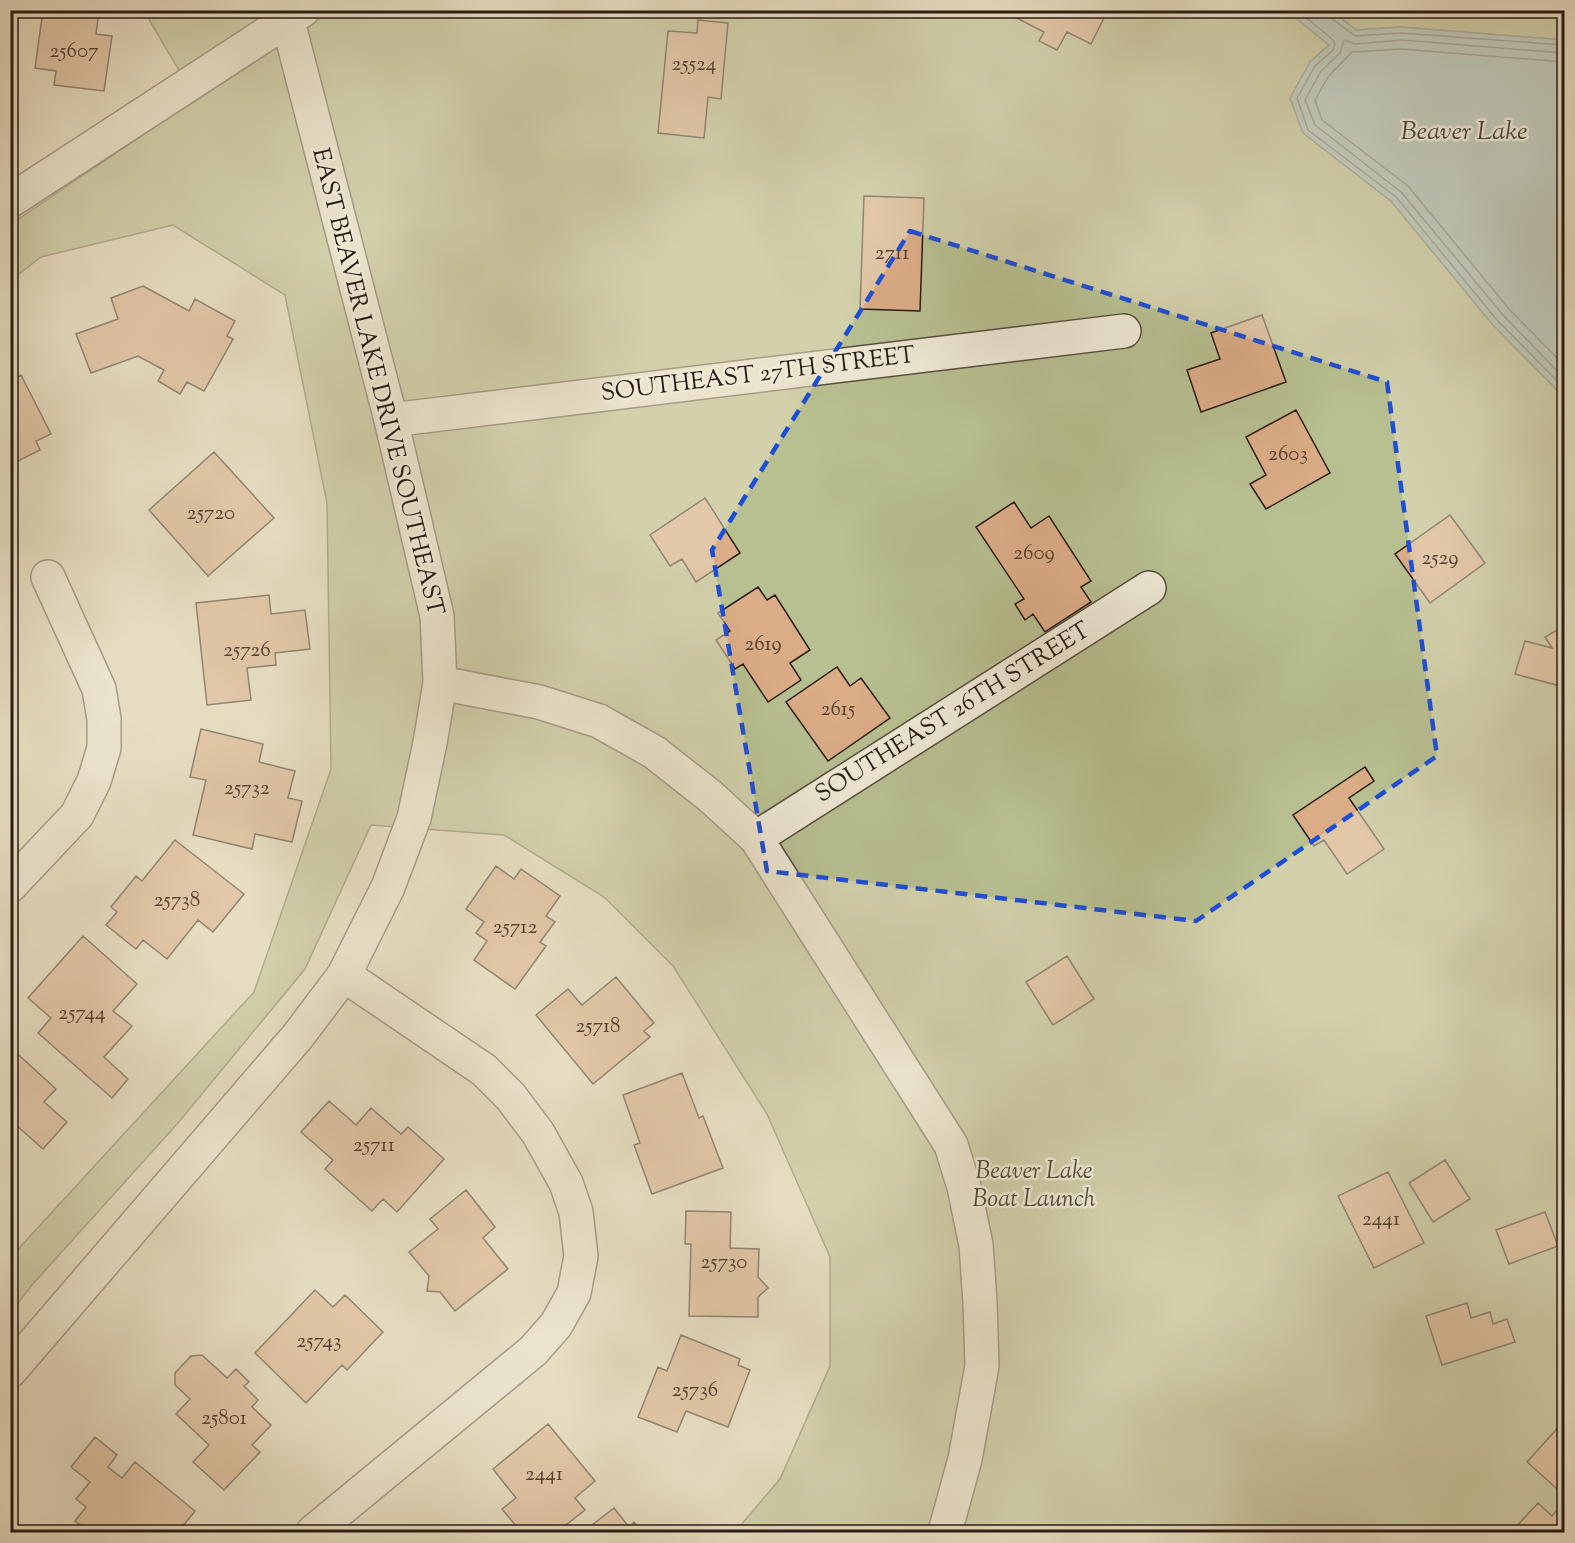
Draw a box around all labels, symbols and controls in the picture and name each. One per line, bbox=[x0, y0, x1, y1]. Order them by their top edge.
house number: 25607 bbox=[49, 37, 99, 67]
house number: 25524 bbox=[672, 50, 716, 80]
water label: Beaver Lake bbox=[1401, 114, 1527, 151]
street label: EAST BEAVER LAKE DRIVE SOUTHEAST bbox=[302, 145, 452, 620]
house number: 2711 bbox=[875, 239, 909, 269]
street label: SOUTHEAST 27TH STREET bbox=[599, 339, 917, 411]
house number: 2603 bbox=[1268, 440, 1308, 470]
house number: 25720 bbox=[187, 499, 235, 529]
house number: 2609 bbox=[1013, 539, 1055, 569]
house number: 2529 bbox=[1421, 544, 1459, 574]
street label: SOUTHEAST 26TH STREET bbox=[809, 614, 1097, 812]
house number: 2619 bbox=[744, 630, 782, 660]
house number: 25726 bbox=[223, 636, 271, 666]
house number: 2615 bbox=[821, 695, 855, 725]
house number: 25732 bbox=[224, 774, 270, 804]
house number: 25738 bbox=[154, 886, 200, 916]
house number: 25712 bbox=[493, 913, 537, 943]
house number: 25744 bbox=[58, 999, 106, 1029]
house number: 25718 bbox=[575, 1012, 621, 1042]
house number: 25711 bbox=[353, 1131, 395, 1161]
park label: Beaver Lake Boat Launch bbox=[973, 1155, 1096, 1217]
house number: 2441 bbox=[1362, 1205, 1400, 1235]
house number: 25730 bbox=[701, 1248, 747, 1278]
house number: 25743 bbox=[296, 1327, 342, 1357]
house number: 25736 bbox=[672, 1376, 718, 1406]
house number: 25801 bbox=[201, 1404, 247, 1434]
house number: 2441 bbox=[525, 1460, 563, 1490]

